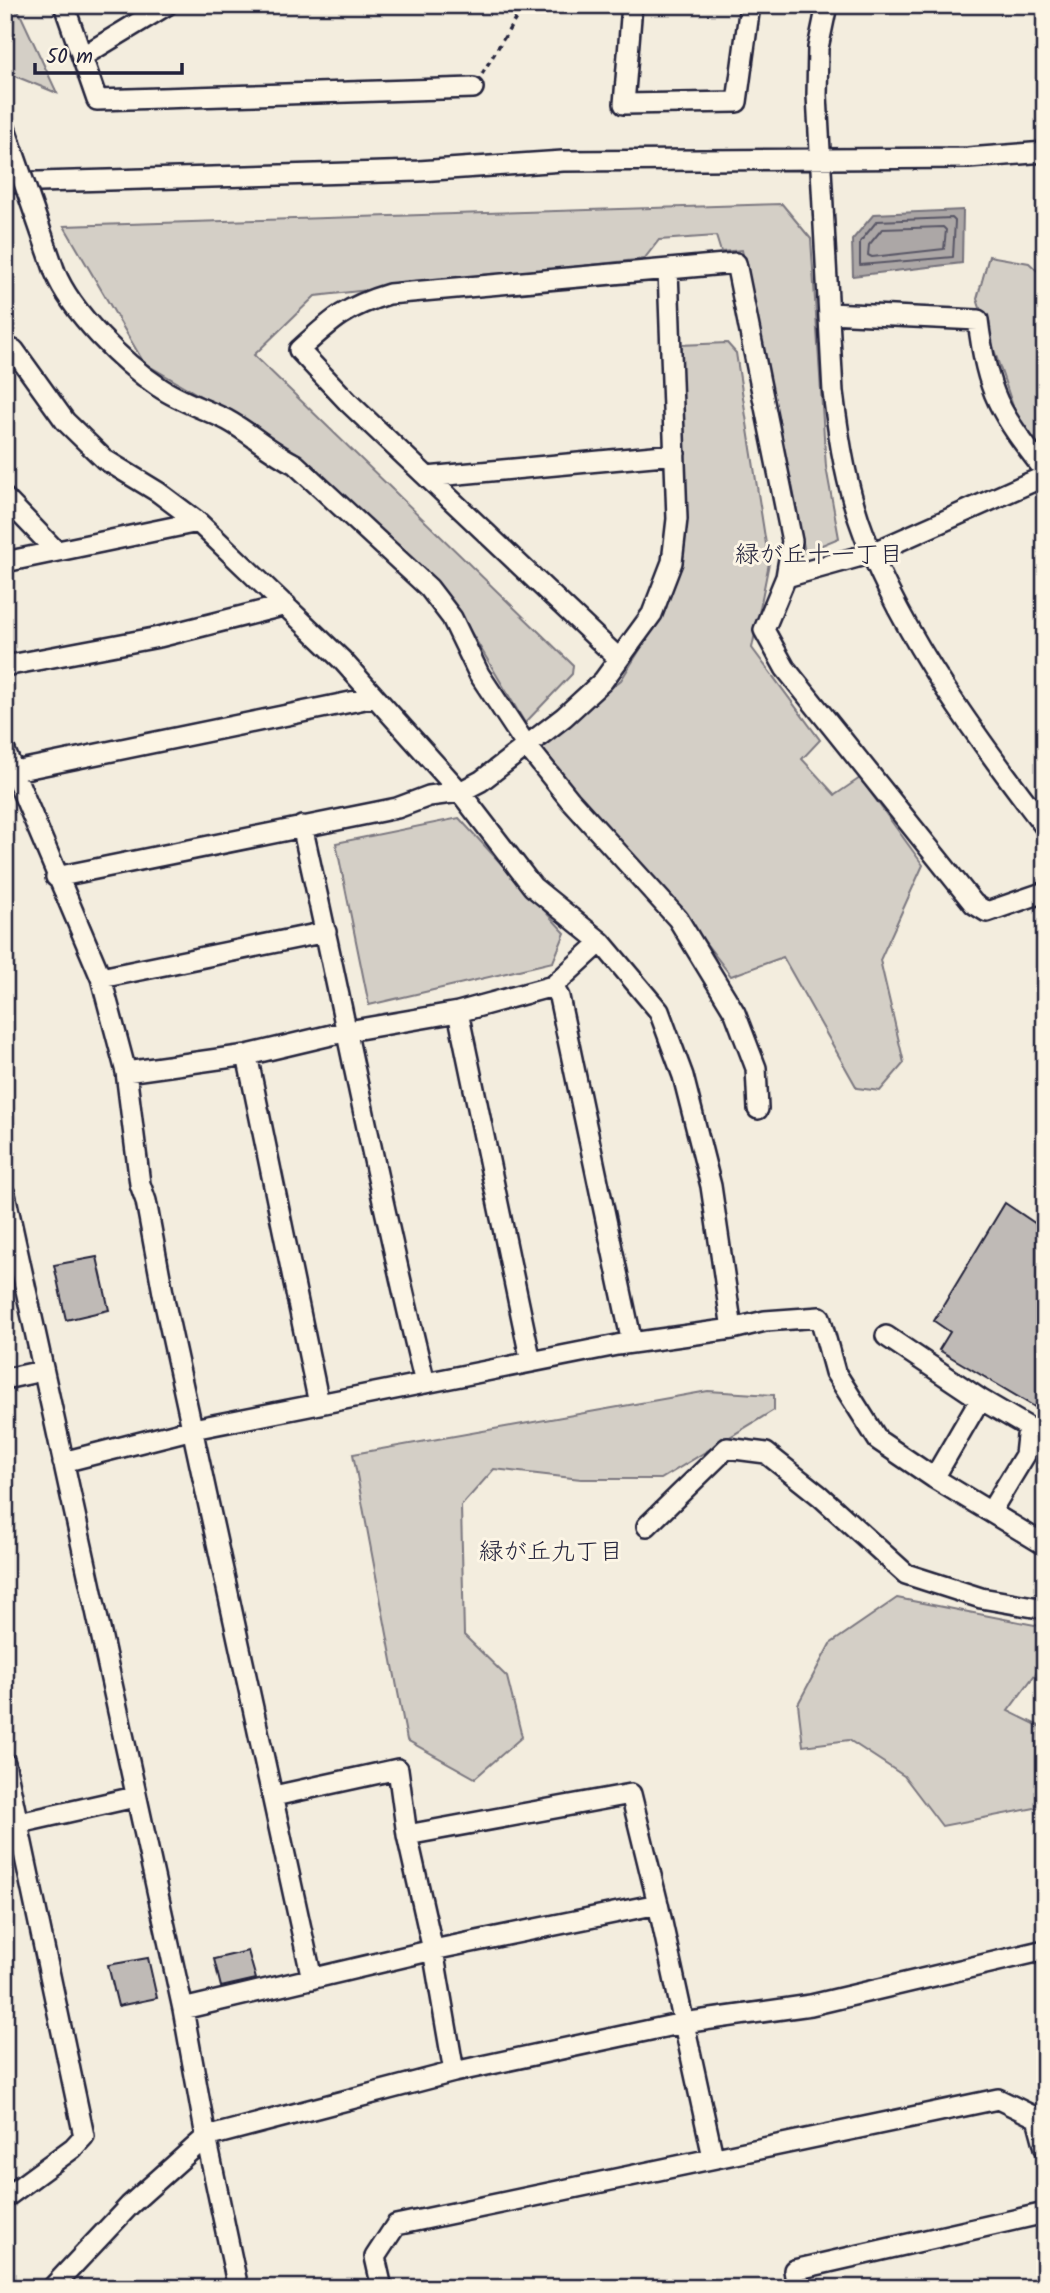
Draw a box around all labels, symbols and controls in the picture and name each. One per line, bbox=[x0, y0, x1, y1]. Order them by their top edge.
scale bar bbox=[35, 32, 182, 76]
text: 50 m bbox=[46, 41, 93, 74]
district label: 緑が丘十一丁目 bbox=[735, 536, 903, 575]
district label: 緑が丘九丁目 bbox=[479, 1533, 623, 1572]

